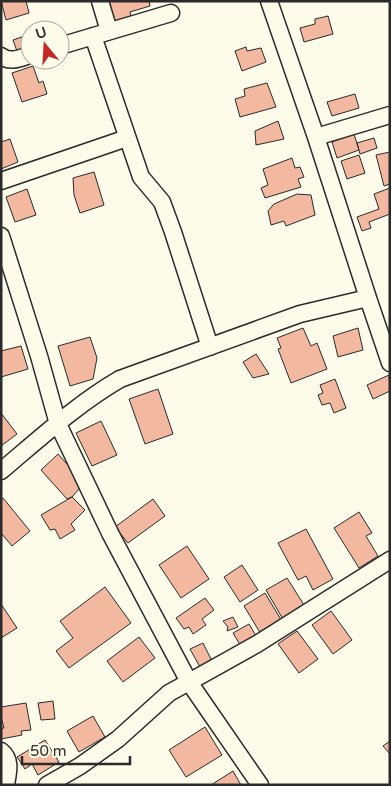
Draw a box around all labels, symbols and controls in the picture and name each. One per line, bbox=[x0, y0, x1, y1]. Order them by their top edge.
north arrow bbox=[20, 20, 70, 70]
text: U bbox=[33, 23, 49, 43]
scale bar bbox=[22, 734, 130, 766]
text: 50 m bbox=[30, 742, 67, 760]

